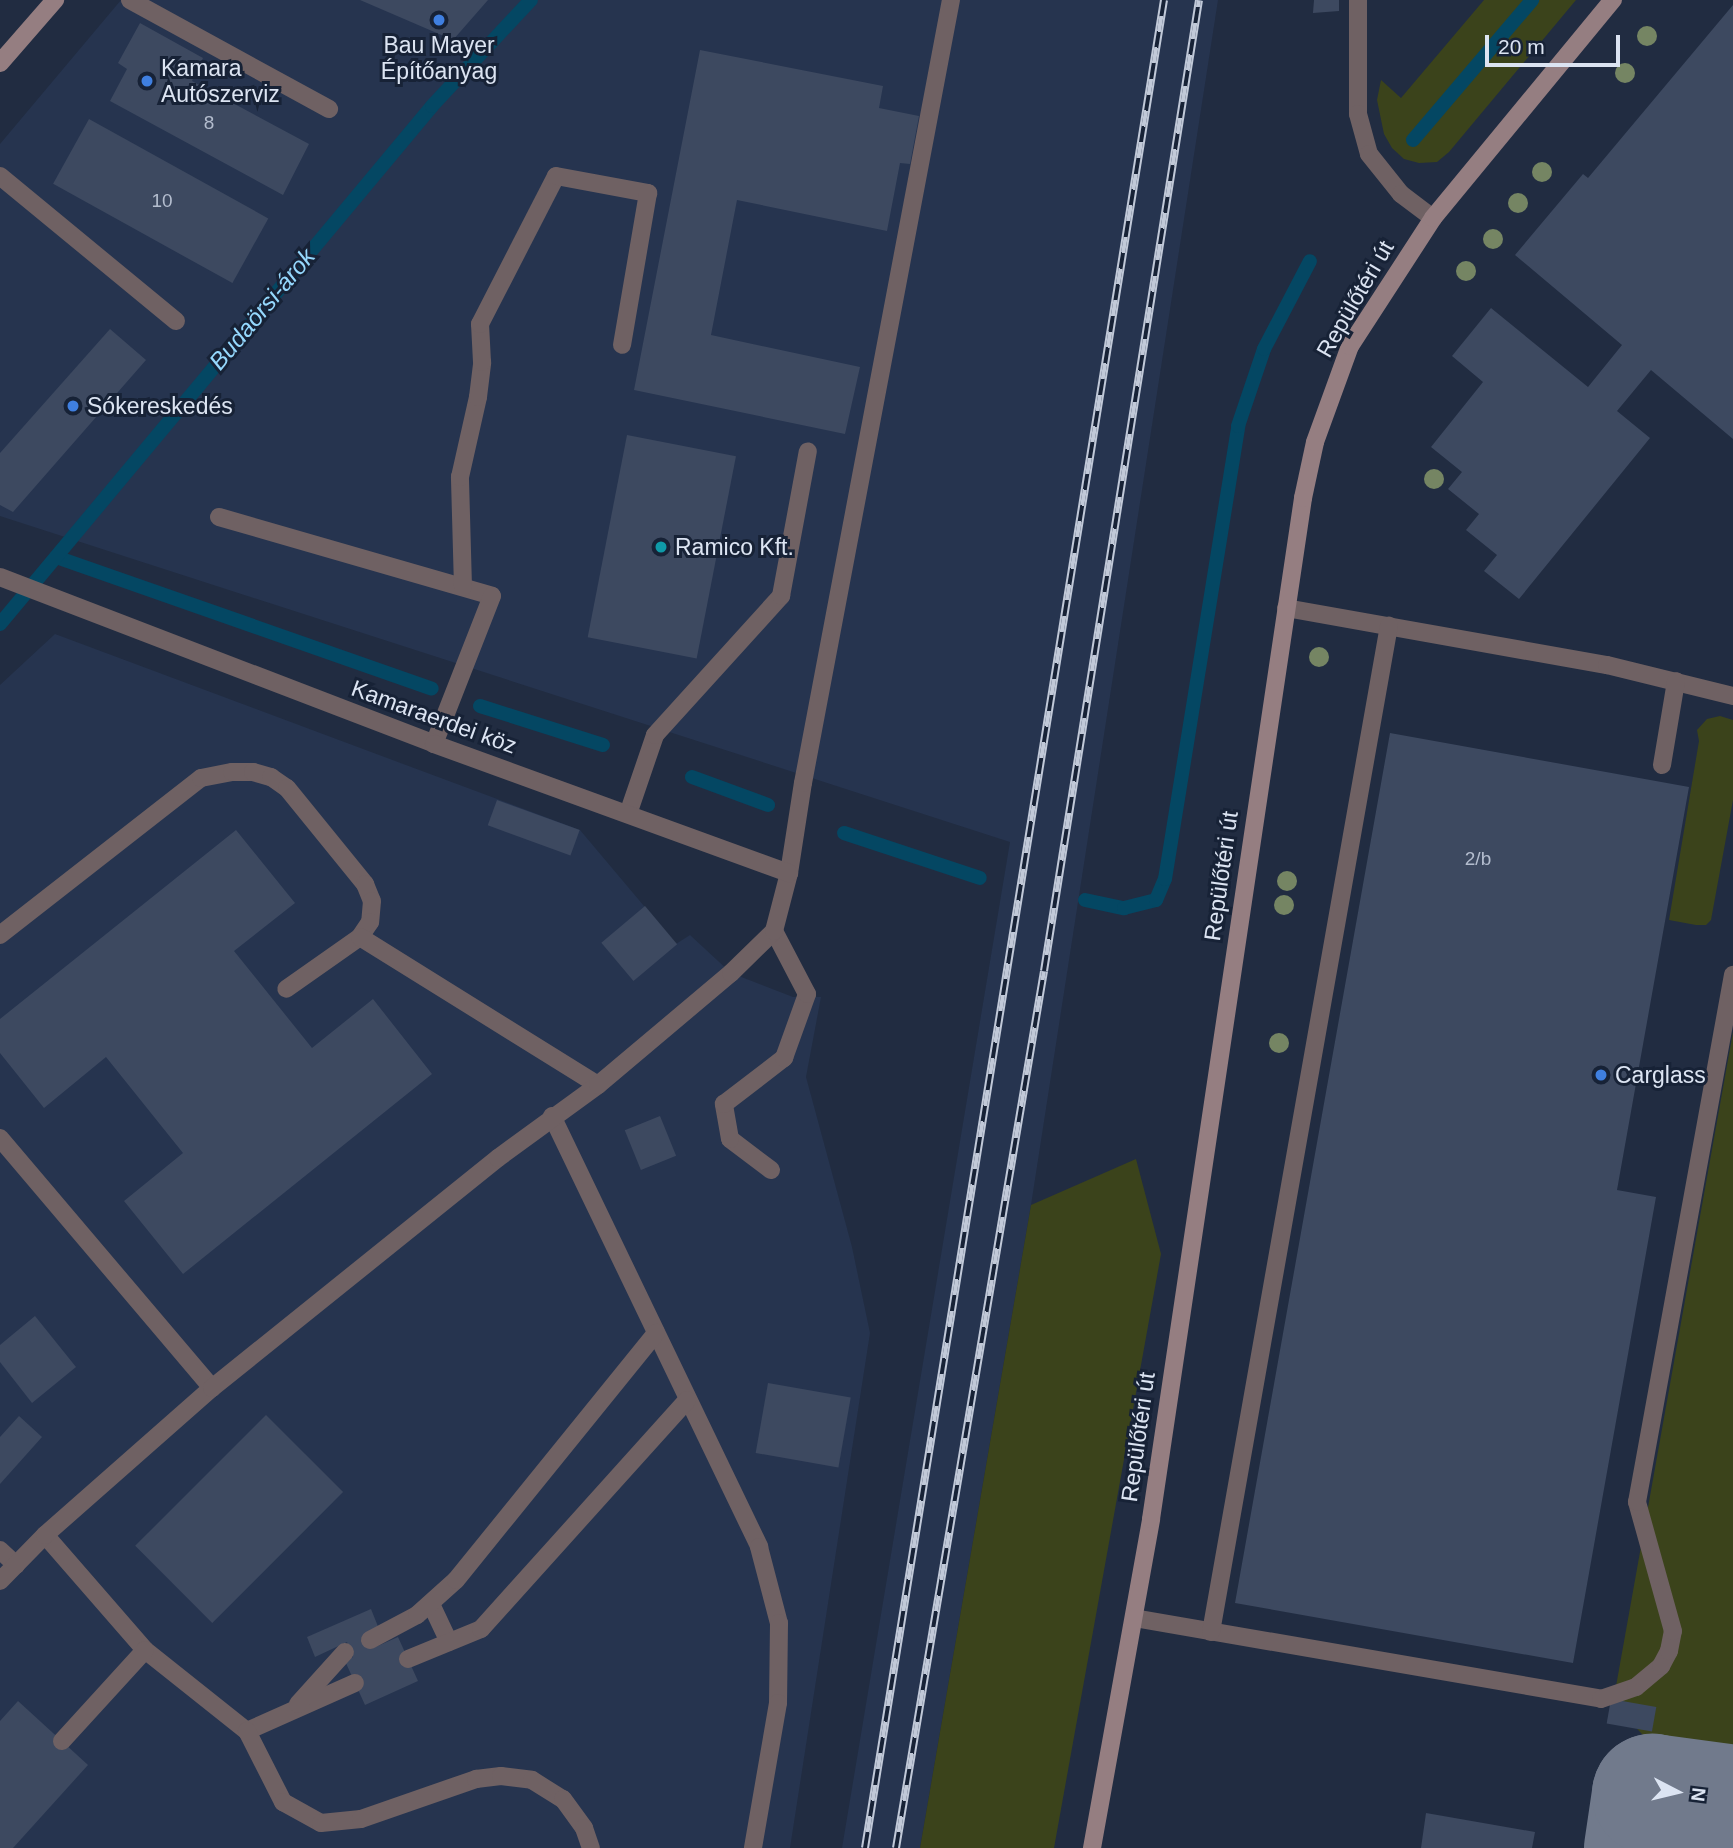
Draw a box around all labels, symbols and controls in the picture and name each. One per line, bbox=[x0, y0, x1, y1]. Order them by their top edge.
marker: Bau Mayer Építőanyag bbox=[431, 12, 447, 28]
scale bar bbox=[1488, 21, 1623, 65]
place label: Bau Mayer Építőanyag bbox=[381, 31, 497, 85]
text: 20 m bbox=[1498, 35, 1545, 58]
place label: Kamara Autószerviz bbox=[161, 54, 280, 108]
marker: Kamara Autószerviz bbox=[139, 73, 155, 89]
house number: 8 bbox=[204, 112, 214, 134]
house number: 10 bbox=[151, 190, 173, 212]
street label: Repülőtéri út bbox=[1310, 236, 1400, 362]
water label: Budaörsi-árok bbox=[203, 243, 321, 375]
place label: Sókereskedés bbox=[87, 392, 233, 420]
marker: Sókereskedés bbox=[65, 398, 81, 414]
place label: Ramico Kft. bbox=[675, 533, 794, 561]
marker: Ramico Kft. bbox=[653, 539, 669, 555]
street label: Kamaraerdei köz bbox=[348, 674, 520, 760]
street label: Repülőtéri út bbox=[1198, 810, 1244, 942]
house number: 2/b bbox=[1465, 848, 1491, 870]
place label: Carglass bbox=[1615, 1061, 1706, 1089]
marker: Carglass bbox=[1593, 1067, 1609, 1083]
street label: Repülőtéri út bbox=[1115, 1371, 1161, 1503]
north arrow bbox=[1642, 1757, 1712, 1827]
text: N bbox=[1687, 1787, 1710, 1803]

